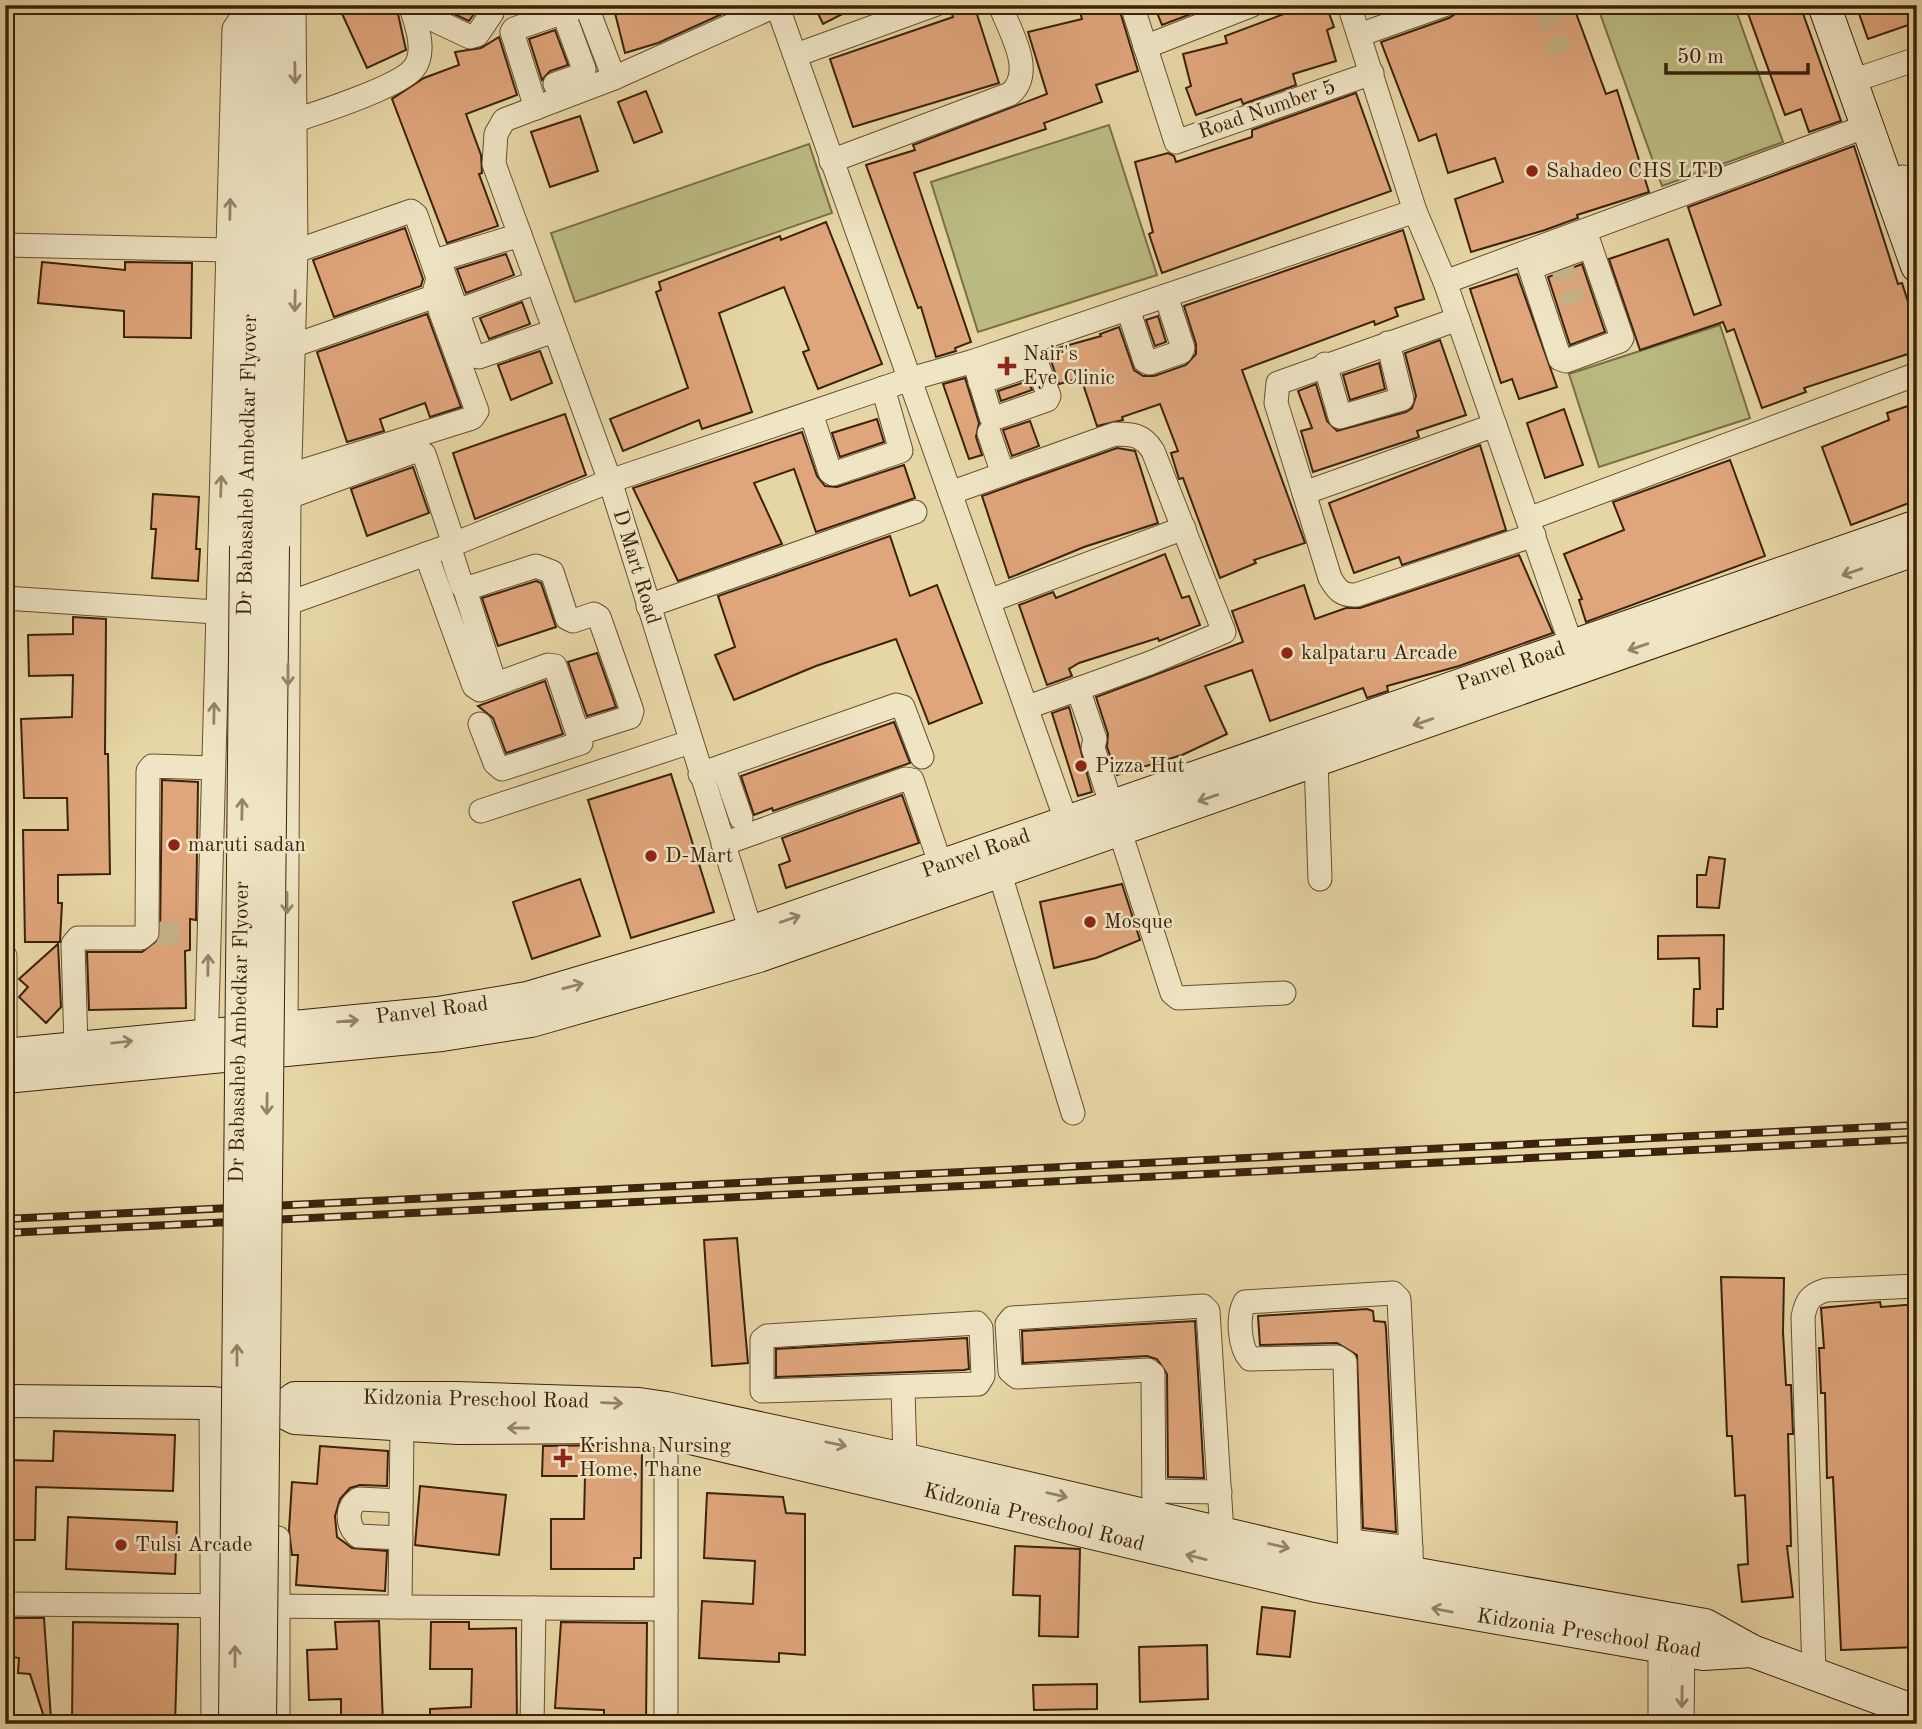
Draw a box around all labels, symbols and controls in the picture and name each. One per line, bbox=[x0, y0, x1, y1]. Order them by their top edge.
scale bar bbox=[1666, 32, 1808, 76]
text: 50 m bbox=[1677, 47, 1724, 68]
one-way arrow bbox=[289, 62, 302, 85]
street label: Road Number 5 bbox=[1196, 77, 1338, 143]
place label: Sahadeo CHS LTD bbox=[1546, 161, 1723, 182]
marker: Sahadeo CHS LTD bbox=[1524, 163, 1540, 179]
one-way arrow bbox=[223, 198, 237, 221]
one-way arrow bbox=[288, 289, 302, 312]
street label: Dr Babasaheb Ambedkar Flyover bbox=[235, 314, 261, 616]
place label: Nair's Eye Clinic bbox=[1023, 344, 1115, 389]
marker: Nair's Eye Clinic bbox=[997, 356, 1017, 376]
one-way arrow bbox=[214, 474, 227, 497]
street label: D Mart Road bbox=[609, 507, 663, 627]
one-way arrow bbox=[1842, 567, 1864, 579]
street label: Panvel Road bbox=[1454, 639, 1568, 695]
one-way arrow bbox=[1627, 642, 1649, 654]
place label: kalpataru Arcade bbox=[1301, 643, 1457, 664]
marker: kalpataru Arcade bbox=[1279, 645, 1295, 661]
one-way arrow bbox=[282, 664, 295, 687]
one-way arrow bbox=[207, 702, 221, 725]
one-way arrow bbox=[1412, 716, 1434, 729]
place label: Pizza Hut bbox=[1095, 756, 1185, 777]
marker: Pizza Hut bbox=[1073, 758, 1089, 774]
one-way arrow bbox=[1198, 793, 1220, 805]
one-way arrow bbox=[236, 797, 249, 820]
street label: Panvel Road bbox=[919, 826, 1033, 882]
place label: maruti sadan bbox=[188, 835, 306, 856]
marker: maruti sadan bbox=[166, 837, 182, 853]
place label: D-Mart bbox=[665, 846, 733, 867]
marker: D-Mart bbox=[643, 848, 659, 864]
street label: Dr Babasaheb Ambedkar Flyover bbox=[227, 881, 253, 1183]
one-way arrow bbox=[280, 891, 294, 914]
one-way arrow bbox=[779, 912, 801, 925]
place label: Mosque bbox=[1104, 912, 1173, 933]
marker: Mosque bbox=[1082, 914, 1098, 930]
one-way arrow bbox=[201, 954, 215, 977]
one-way arrow bbox=[561, 978, 583, 991]
street label: Panvel Road bbox=[375, 994, 489, 1028]
one-way arrow bbox=[337, 1014, 359, 1027]
one-way arrow bbox=[110, 1036, 133, 1049]
one-way arrow bbox=[260, 1092, 274, 1115]
one-way arrow bbox=[231, 1343, 244, 1366]
street label: Kidzonia Preschool Road bbox=[362, 1388, 590, 1412]
one-way arrow bbox=[601, 1396, 624, 1410]
one-way arrow bbox=[507, 1421, 530, 1435]
place label: Krishna Nursing Home, Thane bbox=[579, 1436, 731, 1481]
one-way arrow bbox=[824, 1438, 847, 1452]
marker: Krishna Nursing Home, Thane bbox=[553, 1448, 573, 1468]
street label: Kidzonia Preschool Road bbox=[921, 1480, 1147, 1556]
one-way arrow bbox=[1046, 1489, 1068, 1502]
place label: Tulsi Arcade bbox=[135, 1535, 252, 1556]
marker: Tulsi Arcade bbox=[113, 1537, 129, 1553]
one-way arrow bbox=[1267, 1540, 1290, 1553]
one-way arrow bbox=[1185, 1550, 1208, 1563]
one-way arrow bbox=[1432, 1602, 1454, 1616]
street label: Kidzonia Preschool Road bbox=[1475, 1606, 1703, 1662]
one-way arrow bbox=[228, 1644, 242, 1667]
one-way arrow bbox=[1675, 1685, 1689, 1708]

